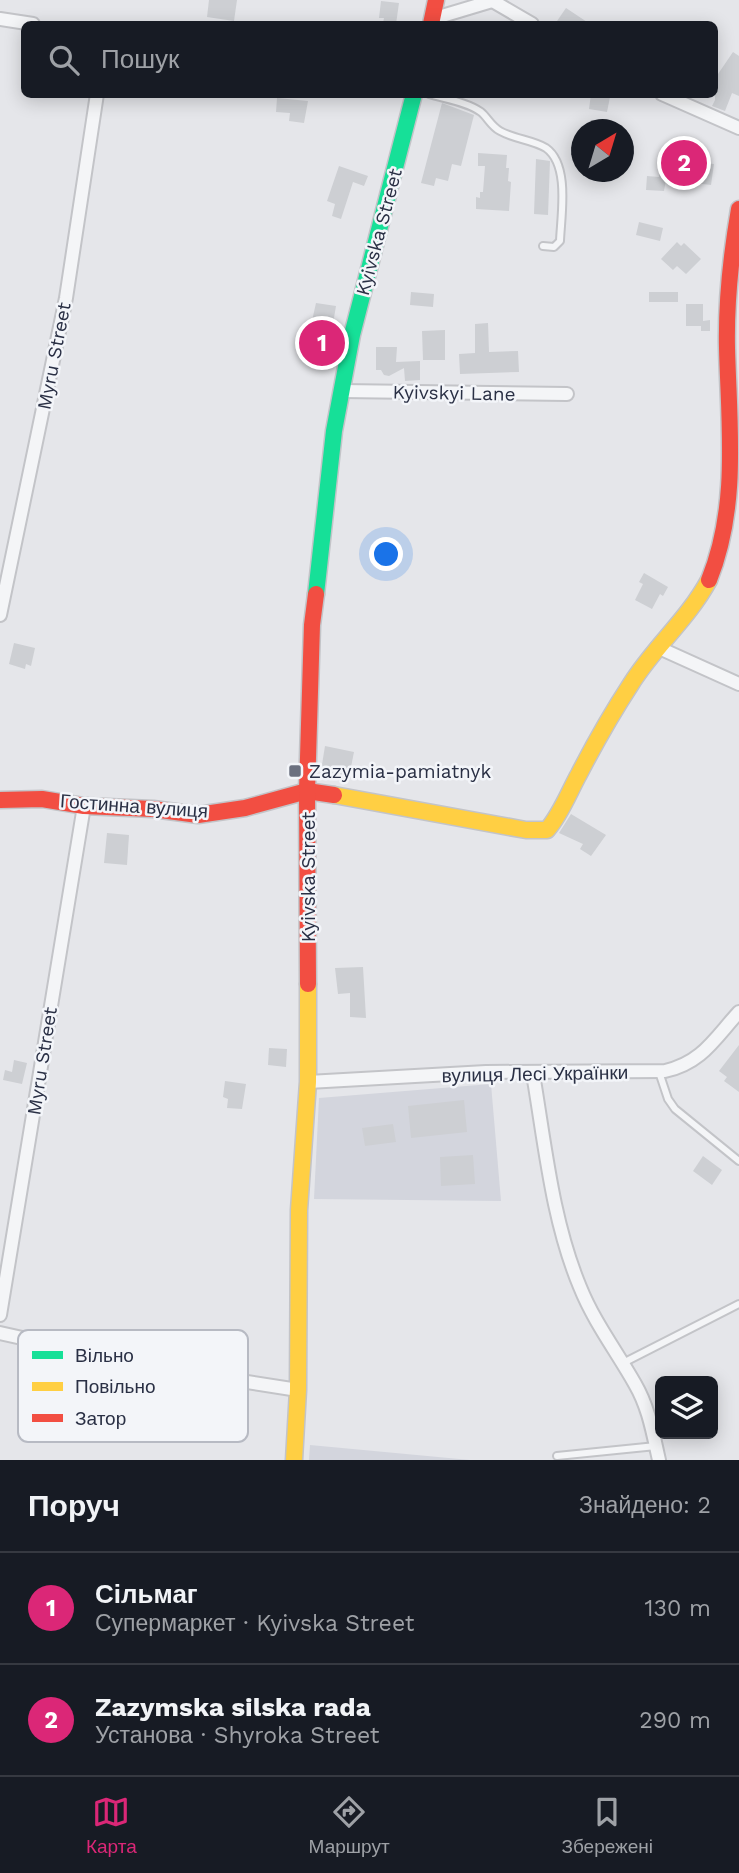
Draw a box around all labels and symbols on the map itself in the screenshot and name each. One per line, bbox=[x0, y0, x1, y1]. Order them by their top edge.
north arrow bbox=[571, 119, 634, 182]
pin: 2 bbox=[661, 137, 707, 189]
street label: Kyivska Street bbox=[351, 166, 407, 298]
street label: Myru Street bbox=[32, 300, 76, 412]
pin: 1 bbox=[299, 317, 345, 369]
street label: Kyivskyi Lane bbox=[392, 380, 516, 406]
your location bbox=[369, 537, 403, 571]
place label: Zazymia-pamiatnyk bbox=[309, 760, 491, 783]
marker: Zazymia-pamiatnyk bbox=[287, 763, 303, 779]
street label: Гостинна вулиця bbox=[59, 789, 209, 823]
street label: Kyivska Street bbox=[297, 812, 320, 942]
street label: Myru Street bbox=[22, 1005, 62, 1117]
street label: вулиця Лесі Українки bbox=[441, 1061, 629, 1087]
legend bbox=[18, 1330, 248, 1442]
text: Вільно bbox=[75, 1344, 134, 1367]
text: Повільно bbox=[75, 1375, 156, 1398]
text: Затор bbox=[75, 1407, 126, 1430]

